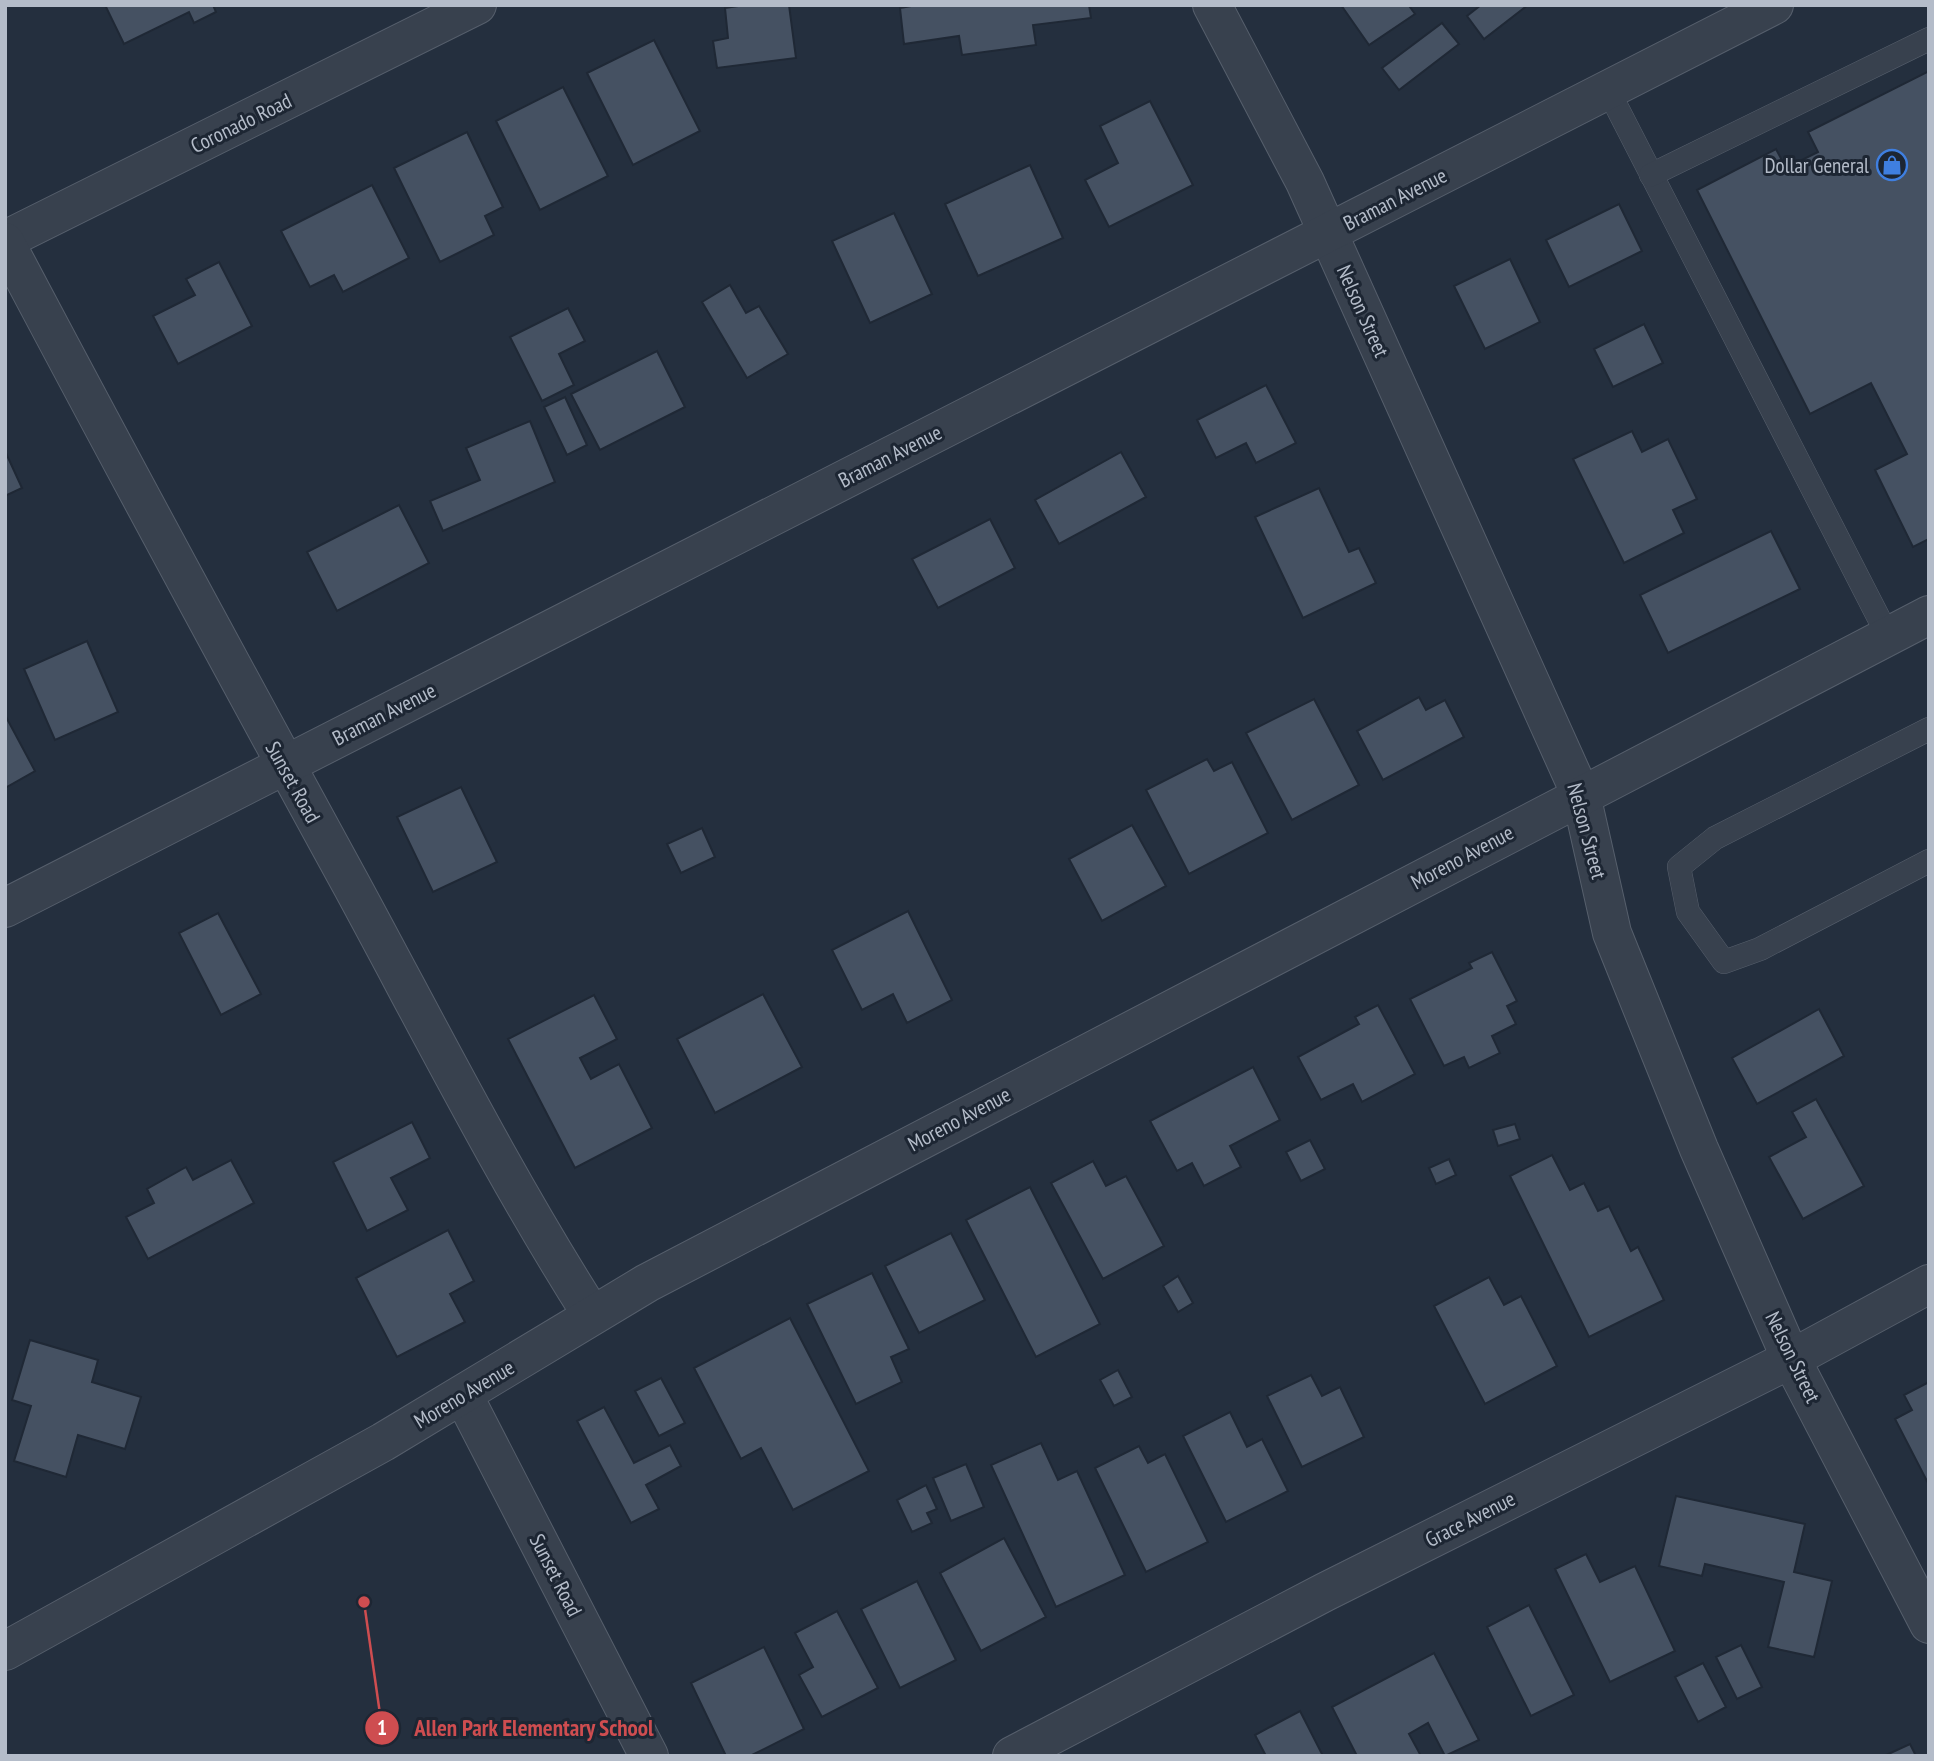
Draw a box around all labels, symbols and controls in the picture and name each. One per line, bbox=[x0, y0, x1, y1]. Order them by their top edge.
street label: Coronado Road bbox=[186, 87, 296, 159]
shop icon: Dollar General bbox=[1875, 148, 1909, 182]
place label: Dollar General bbox=[1765, 152, 1869, 179]
street label: Braman Avenue bbox=[1339, 161, 1451, 237]
street label: Nelson Street bbox=[1331, 261, 1395, 362]
street label: Braman Avenue bbox=[834, 418, 946, 494]
street label: Braman Avenue bbox=[328, 676, 440, 752]
street label: Sunset Road bbox=[260, 736, 326, 828]
street label: Nelson Street bbox=[1561, 780, 1613, 882]
street label: Moreno Avenue bbox=[1406, 819, 1518, 895]
street label: Moreno Avenue bbox=[903, 1081, 1015, 1157]
street label: Nelson Street bbox=[1759, 1307, 1827, 1407]
street label: Moreno Avenue bbox=[409, 1354, 519, 1434]
street label: Grace Avenue bbox=[1421, 1485, 1519, 1553]
street label: Sunset Road bbox=[524, 1529, 588, 1621]
callout: Allen Park Elementary School bbox=[364, 1706, 668, 1750]
text: Allen Park Elementary School bbox=[413, 1713, 654, 1742]
text: 1 bbox=[377, 1714, 387, 1741]

